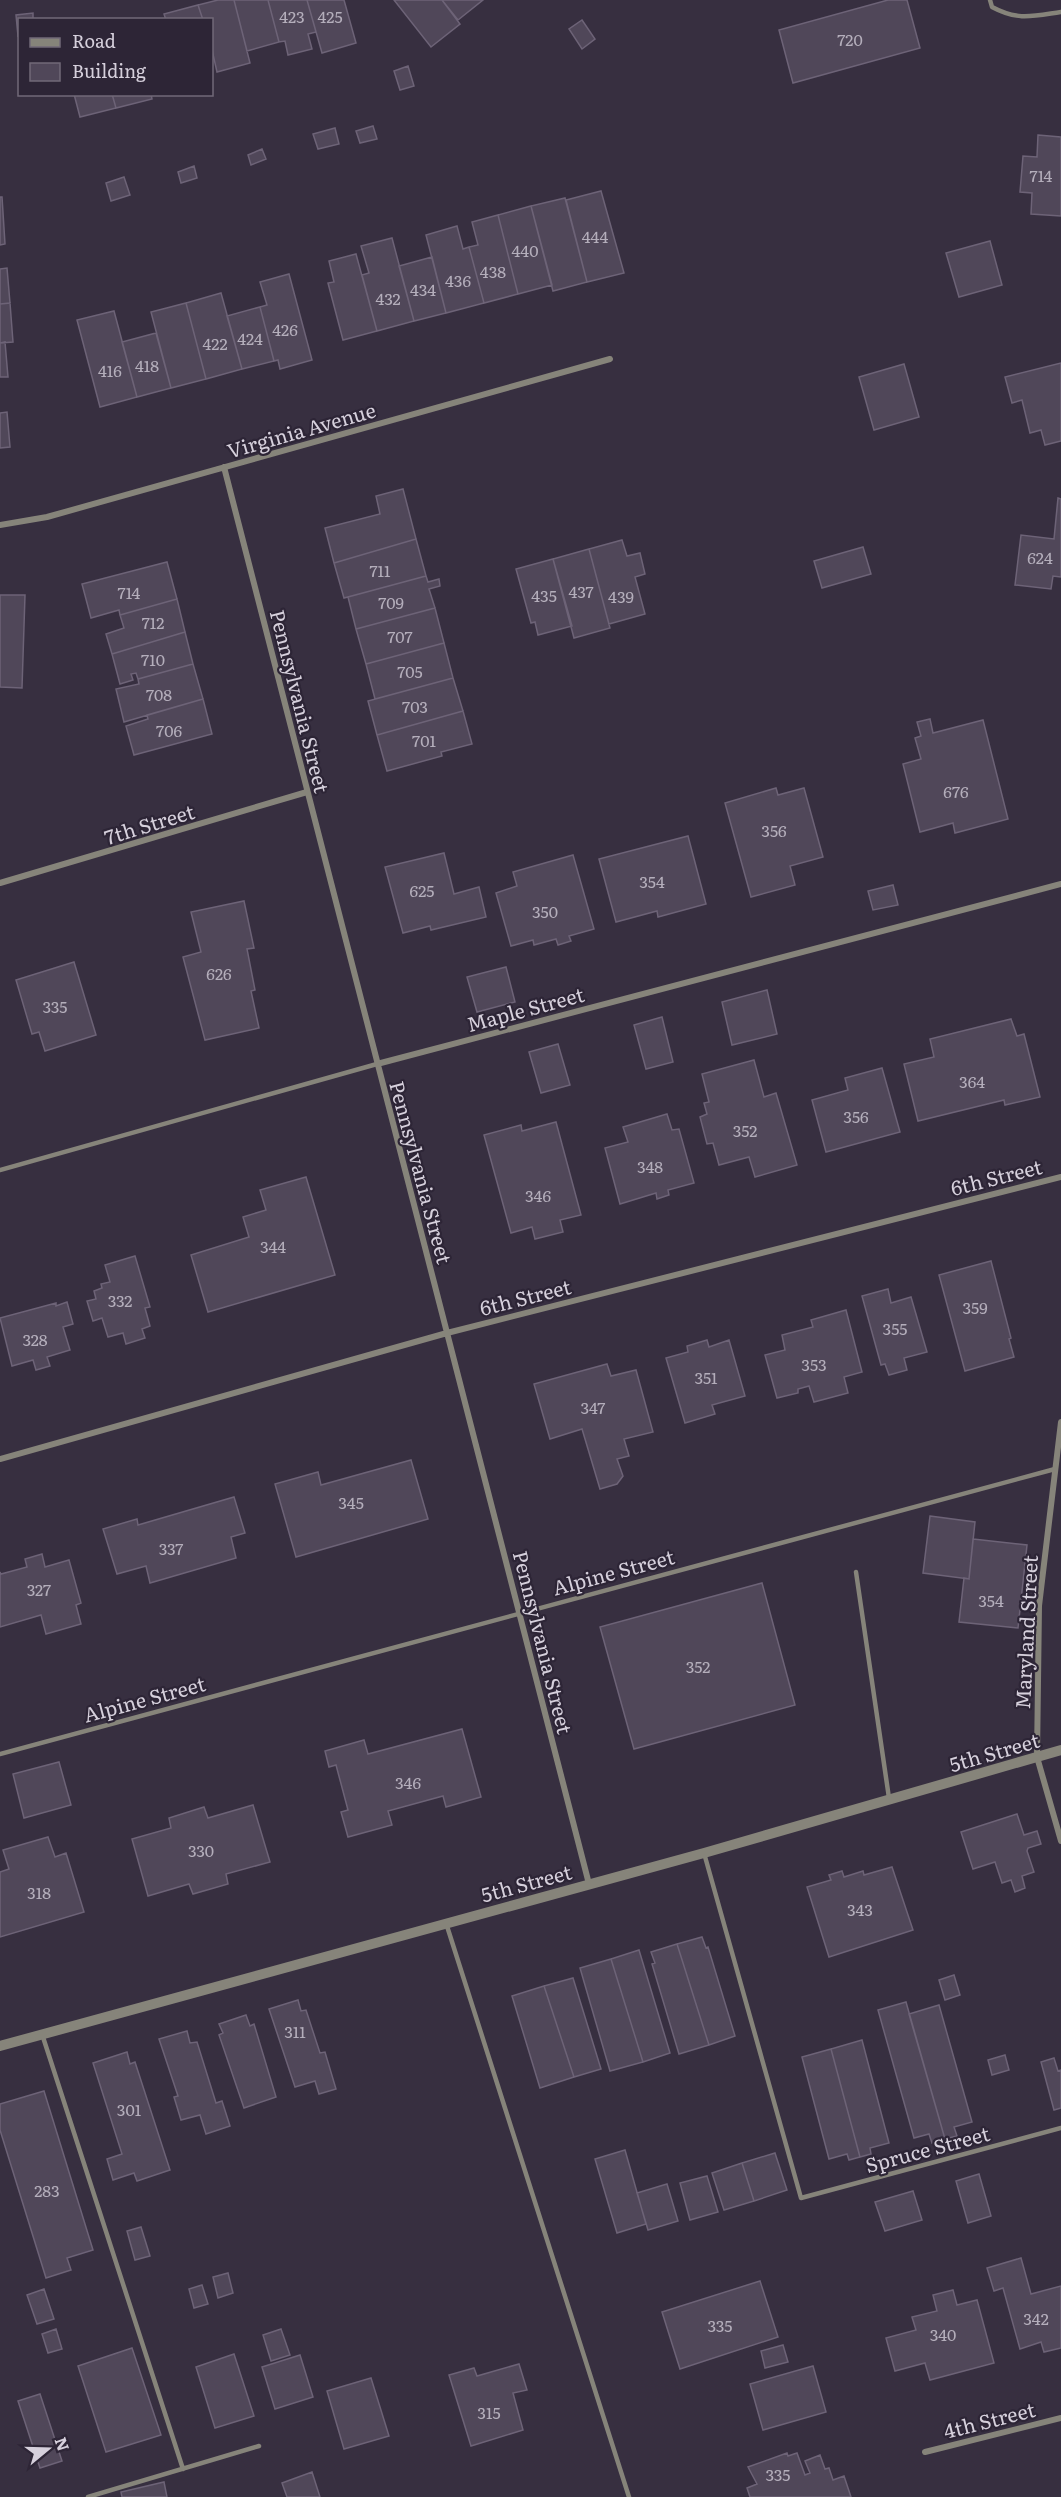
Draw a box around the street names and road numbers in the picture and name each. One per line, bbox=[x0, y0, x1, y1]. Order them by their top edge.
street label: Virginia Avenue bbox=[223, 393, 379, 465]
street label: Pennsylvania Street bbox=[264, 606, 338, 796]
street label: 7th Street bbox=[100, 795, 198, 851]
street label: Maple Street bbox=[463, 978, 587, 1038]
street label: Pennsylvania Street bbox=[383, 1077, 461, 1267]
street label: 6th Street bbox=[947, 1150, 1045, 1202]
street label: 6th Street bbox=[476, 1270, 574, 1322]
street label: Alpine Street bbox=[549, 1540, 677, 1602]
street label: Pennsylvania Street bbox=[507, 1547, 581, 1737]
street label: Maryland Street bbox=[1006, 1554, 1044, 1710]
street label: Alpine Street bbox=[80, 1667, 208, 1729]
street label: 5th Street bbox=[945, 1724, 1043, 1778]
street label: 5th Street bbox=[477, 1856, 575, 1908]
street label: Spruce Street bbox=[861, 2117, 993, 2179]
street label: 4th Street bbox=[940, 2393, 1038, 2445]

